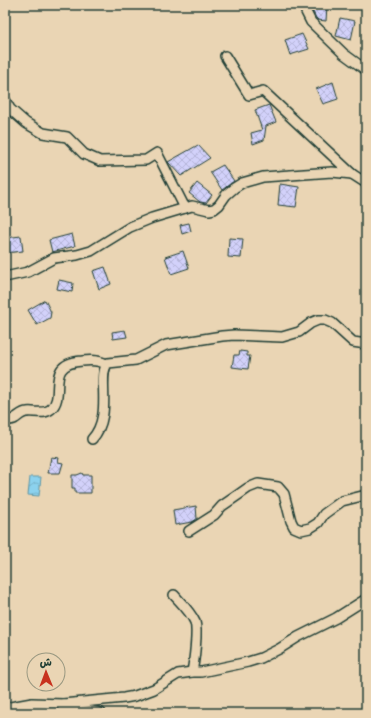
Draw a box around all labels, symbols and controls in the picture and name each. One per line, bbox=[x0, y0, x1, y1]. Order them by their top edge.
north arrow bbox=[26, 652, 66, 692]
text: ش bbox=[40, 655, 52, 670]

